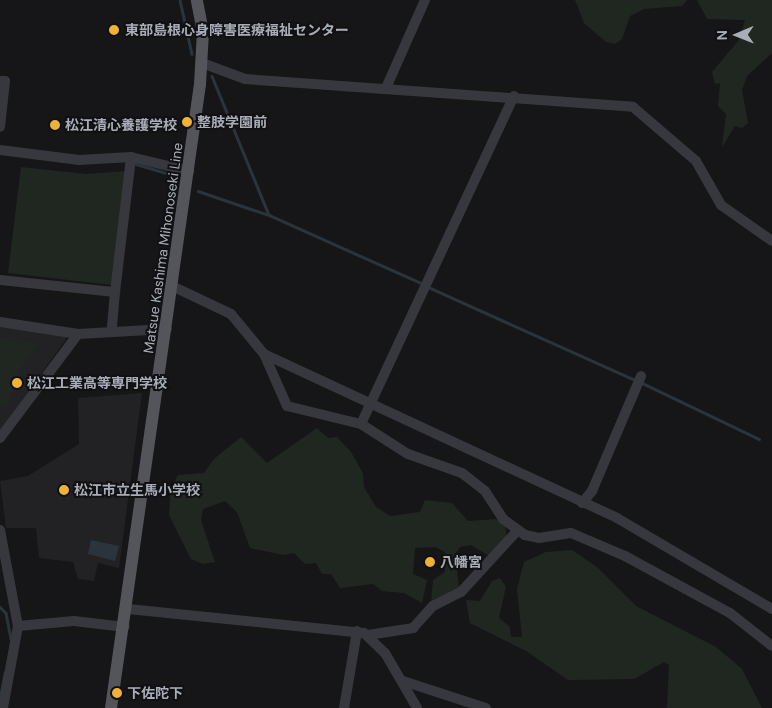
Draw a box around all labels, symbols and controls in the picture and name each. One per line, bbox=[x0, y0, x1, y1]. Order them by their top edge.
north arrow bbox=[712, 10, 762, 60]
place label: 東部島根心身障害医療福祉センター bbox=[125, 22, 349, 38]
marker: 東部島根心身障害医療福祉センター bbox=[107, 23, 121, 37]
text: N bbox=[713, 30, 731, 41]
place label: 整肢学園前 bbox=[197, 114, 267, 130]
marker: 整肢学園前 bbox=[181, 116, 193, 128]
place label: 松江清心養護学校 bbox=[65, 117, 177, 133]
marker: 松江清心養護学校 bbox=[49, 119, 61, 131]
street label: Matsue Kashima Mihonoseki Line bbox=[140, 141, 186, 355]
place label: 松江工業高等専門学校 bbox=[27, 375, 167, 391]
marker: 松江工業高等専門学校 bbox=[11, 377, 23, 389]
place label: 松江市立生馬小学校 bbox=[74, 482, 200, 498]
marker: 松江市立生馬小学校 bbox=[58, 484, 70, 496]
place label: 八幡宮 bbox=[440, 554, 482, 570]
marker: 八幡宮 bbox=[424, 556, 436, 568]
place label: 下佐陀下 bbox=[127, 685, 183, 701]
marker: 下佐陀下 bbox=[111, 687, 123, 699]

